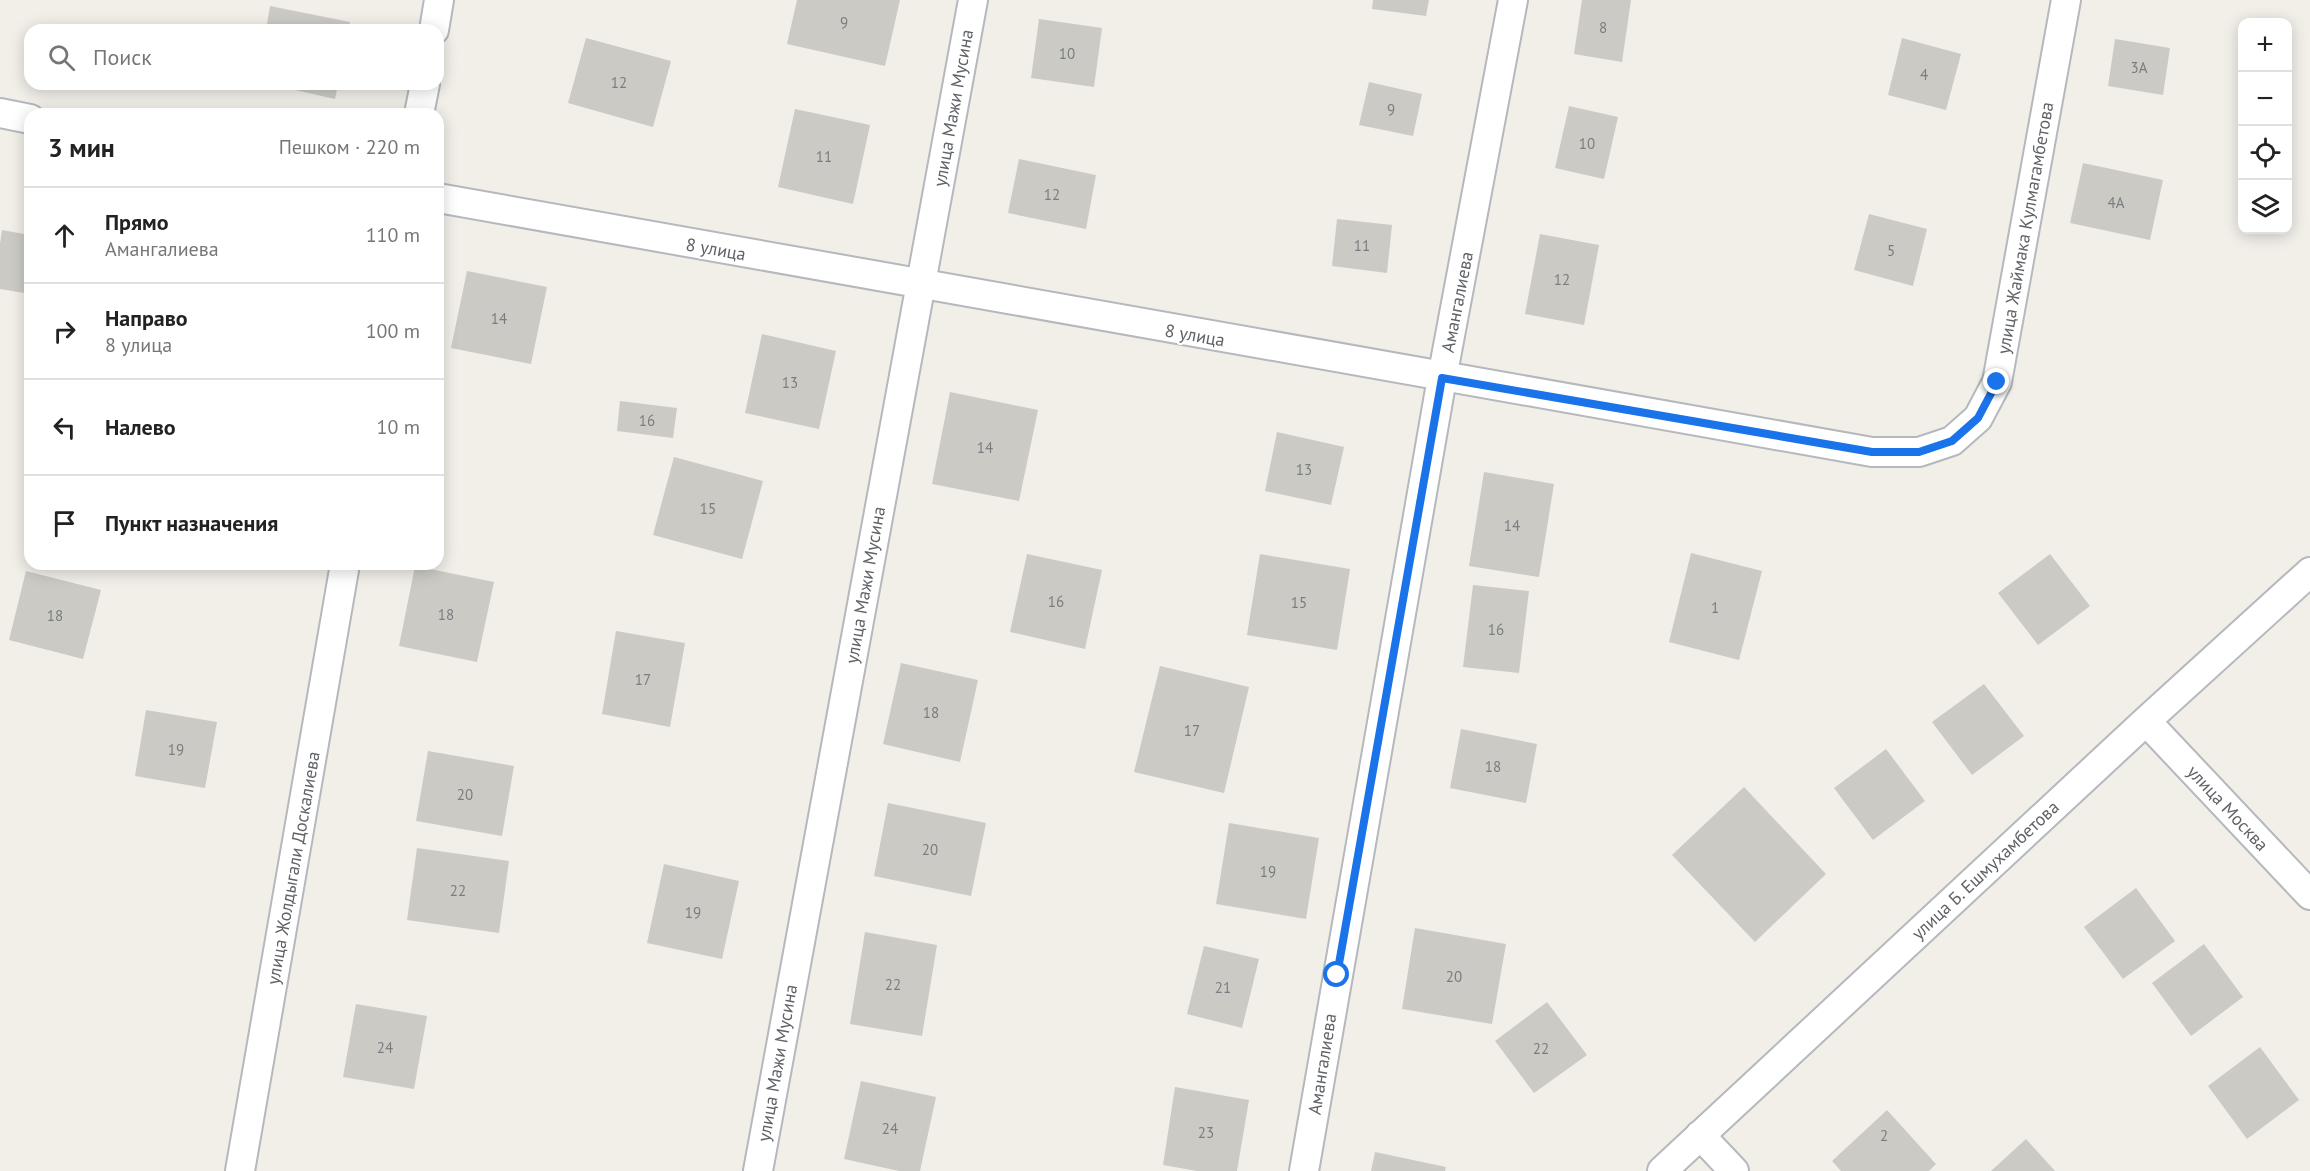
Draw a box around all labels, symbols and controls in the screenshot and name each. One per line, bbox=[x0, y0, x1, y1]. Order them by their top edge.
house number: 9 bbox=[840, 13, 848, 32]
house number: 8 bbox=[1599, 18, 1607, 37]
map controls bbox=[2238, 18, 2292, 234]
button: + bbox=[2238, 18, 2292, 72]
search box bbox=[24, 24, 444, 90]
street label: улица Мажи Мусина bbox=[928, 28, 978, 188]
icon: search bbox=[45, 41, 78, 74]
text: Поиск bbox=[93, 43, 152, 71]
house number: 10 bbox=[1059, 44, 1075, 63]
house number: 3А bbox=[2131, 58, 2148, 77]
house number: 4 bbox=[1920, 65, 1928, 84]
button: − bbox=[2238, 72, 2292, 126]
house number: 12 bbox=[611, 73, 627, 92]
house number: 9 bbox=[1387, 100, 1395, 119]
street label: улица Жаймака Кулмагамбетова bbox=[1991, 100, 2059, 356]
button: locate bbox=[2238, 126, 2292, 180]
text: 3 мин bbox=[48, 131, 115, 164]
text: Пешком · 220 m bbox=[279, 134, 420, 160]
house number: 10 bbox=[1579, 134, 1595, 153]
house number: 11 bbox=[816, 147, 832, 166]
button: layers bbox=[2238, 180, 2292, 234]
house number: 12 bbox=[1044, 185, 1060, 204]
house number: 4А bbox=[2108, 193, 2125, 212]
text: Прямо bbox=[105, 208, 168, 236]
icon: ahead bbox=[48, 219, 81, 252]
text: 110 m bbox=[366, 222, 420, 248]
street label: 8 улица bbox=[684, 232, 748, 266]
text: Амангалиева bbox=[105, 236, 219, 262]
house number: 11 bbox=[1354, 236, 1370, 255]
house number: 5 bbox=[1887, 241, 1895, 260]
street label: Амангалиева bbox=[1436, 250, 1478, 354]
house number: 12 bbox=[1554, 270, 1570, 289]
text: Направо bbox=[105, 304, 188, 332]
house number: 14 bbox=[491, 309, 507, 328]
icon: right bbox=[48, 315, 81, 348]
text: 100 m bbox=[366, 318, 420, 344]
street label: 8 улица bbox=[1163, 318, 1227, 352]
text: 8 улица bbox=[105, 332, 172, 358]
route end bbox=[1983, 368, 2009, 394]
house number: 13 bbox=[782, 373, 798, 392]
icon: left bbox=[48, 411, 81, 444]
house number: 16 bbox=[639, 411, 655, 430]
text: Налево bbox=[105, 413, 176, 441]
text: 10 m bbox=[377, 414, 420, 440]
house number: 14 bbox=[977, 438, 993, 457]
house number: 13 bbox=[1296, 460, 1312, 479]
house number: 15 bbox=[700, 499, 716, 518]
street label: улица Мажи Мусина bbox=[840, 505, 890, 665]
icon: arrive bbox=[48, 507, 81, 540]
text: Пункт назначения bbox=[105, 509, 278, 537]
house number: 14 bbox=[1504, 516, 1520, 535]
house number: 16 bbox=[1048, 592, 1064, 611]
house number: 15 bbox=[1291, 593, 1307, 612]
house number: 1 bbox=[1711, 598, 1719, 617]
house number: 18 bbox=[438, 605, 454, 624]
house number: 18 bbox=[47, 606, 63, 625]
house number: 16 bbox=[1488, 620, 1504, 639]
house number: 17 bbox=[635, 670, 651, 689]
house number: 18 bbox=[923, 703, 939, 722]
house number: 17 bbox=[1184, 721, 1200, 740]
house number: 19 bbox=[168, 740, 184, 759]
street label: улица Жолдыгали Доскалиева bbox=[261, 750, 325, 986]
house number: 18 bbox=[1485, 757, 1501, 776]
street label: улица Москва bbox=[2182, 760, 2274, 856]
house number: 20 bbox=[457, 785, 473, 804]
street label: улица Б. Ешмухамбетова bbox=[1906, 796, 2064, 944]
house number: 20 bbox=[922, 840, 938, 859]
house number: 19 bbox=[1260, 862, 1276, 881]
house number: 22 bbox=[450, 881, 466, 900]
house number: 19 bbox=[685, 903, 701, 922]
route start bbox=[1323, 961, 1349, 987]
house number: 20 bbox=[1446, 967, 1462, 986]
house number: 22 bbox=[885, 975, 901, 994]
house number: 21 bbox=[1215, 978, 1231, 997]
street label: улица Мажи Мусина bbox=[752, 983, 802, 1143]
street label: Амангалиева bbox=[1303, 1012, 1341, 1116]
house number: 24 bbox=[377, 1038, 393, 1057]
house number: 22 bbox=[1533, 1039, 1549, 1058]
house number: 24 bbox=[882, 1119, 898, 1138]
house number: 23 bbox=[1198, 1123, 1214, 1142]
house number: 2 bbox=[1880, 1126, 1888, 1145]

